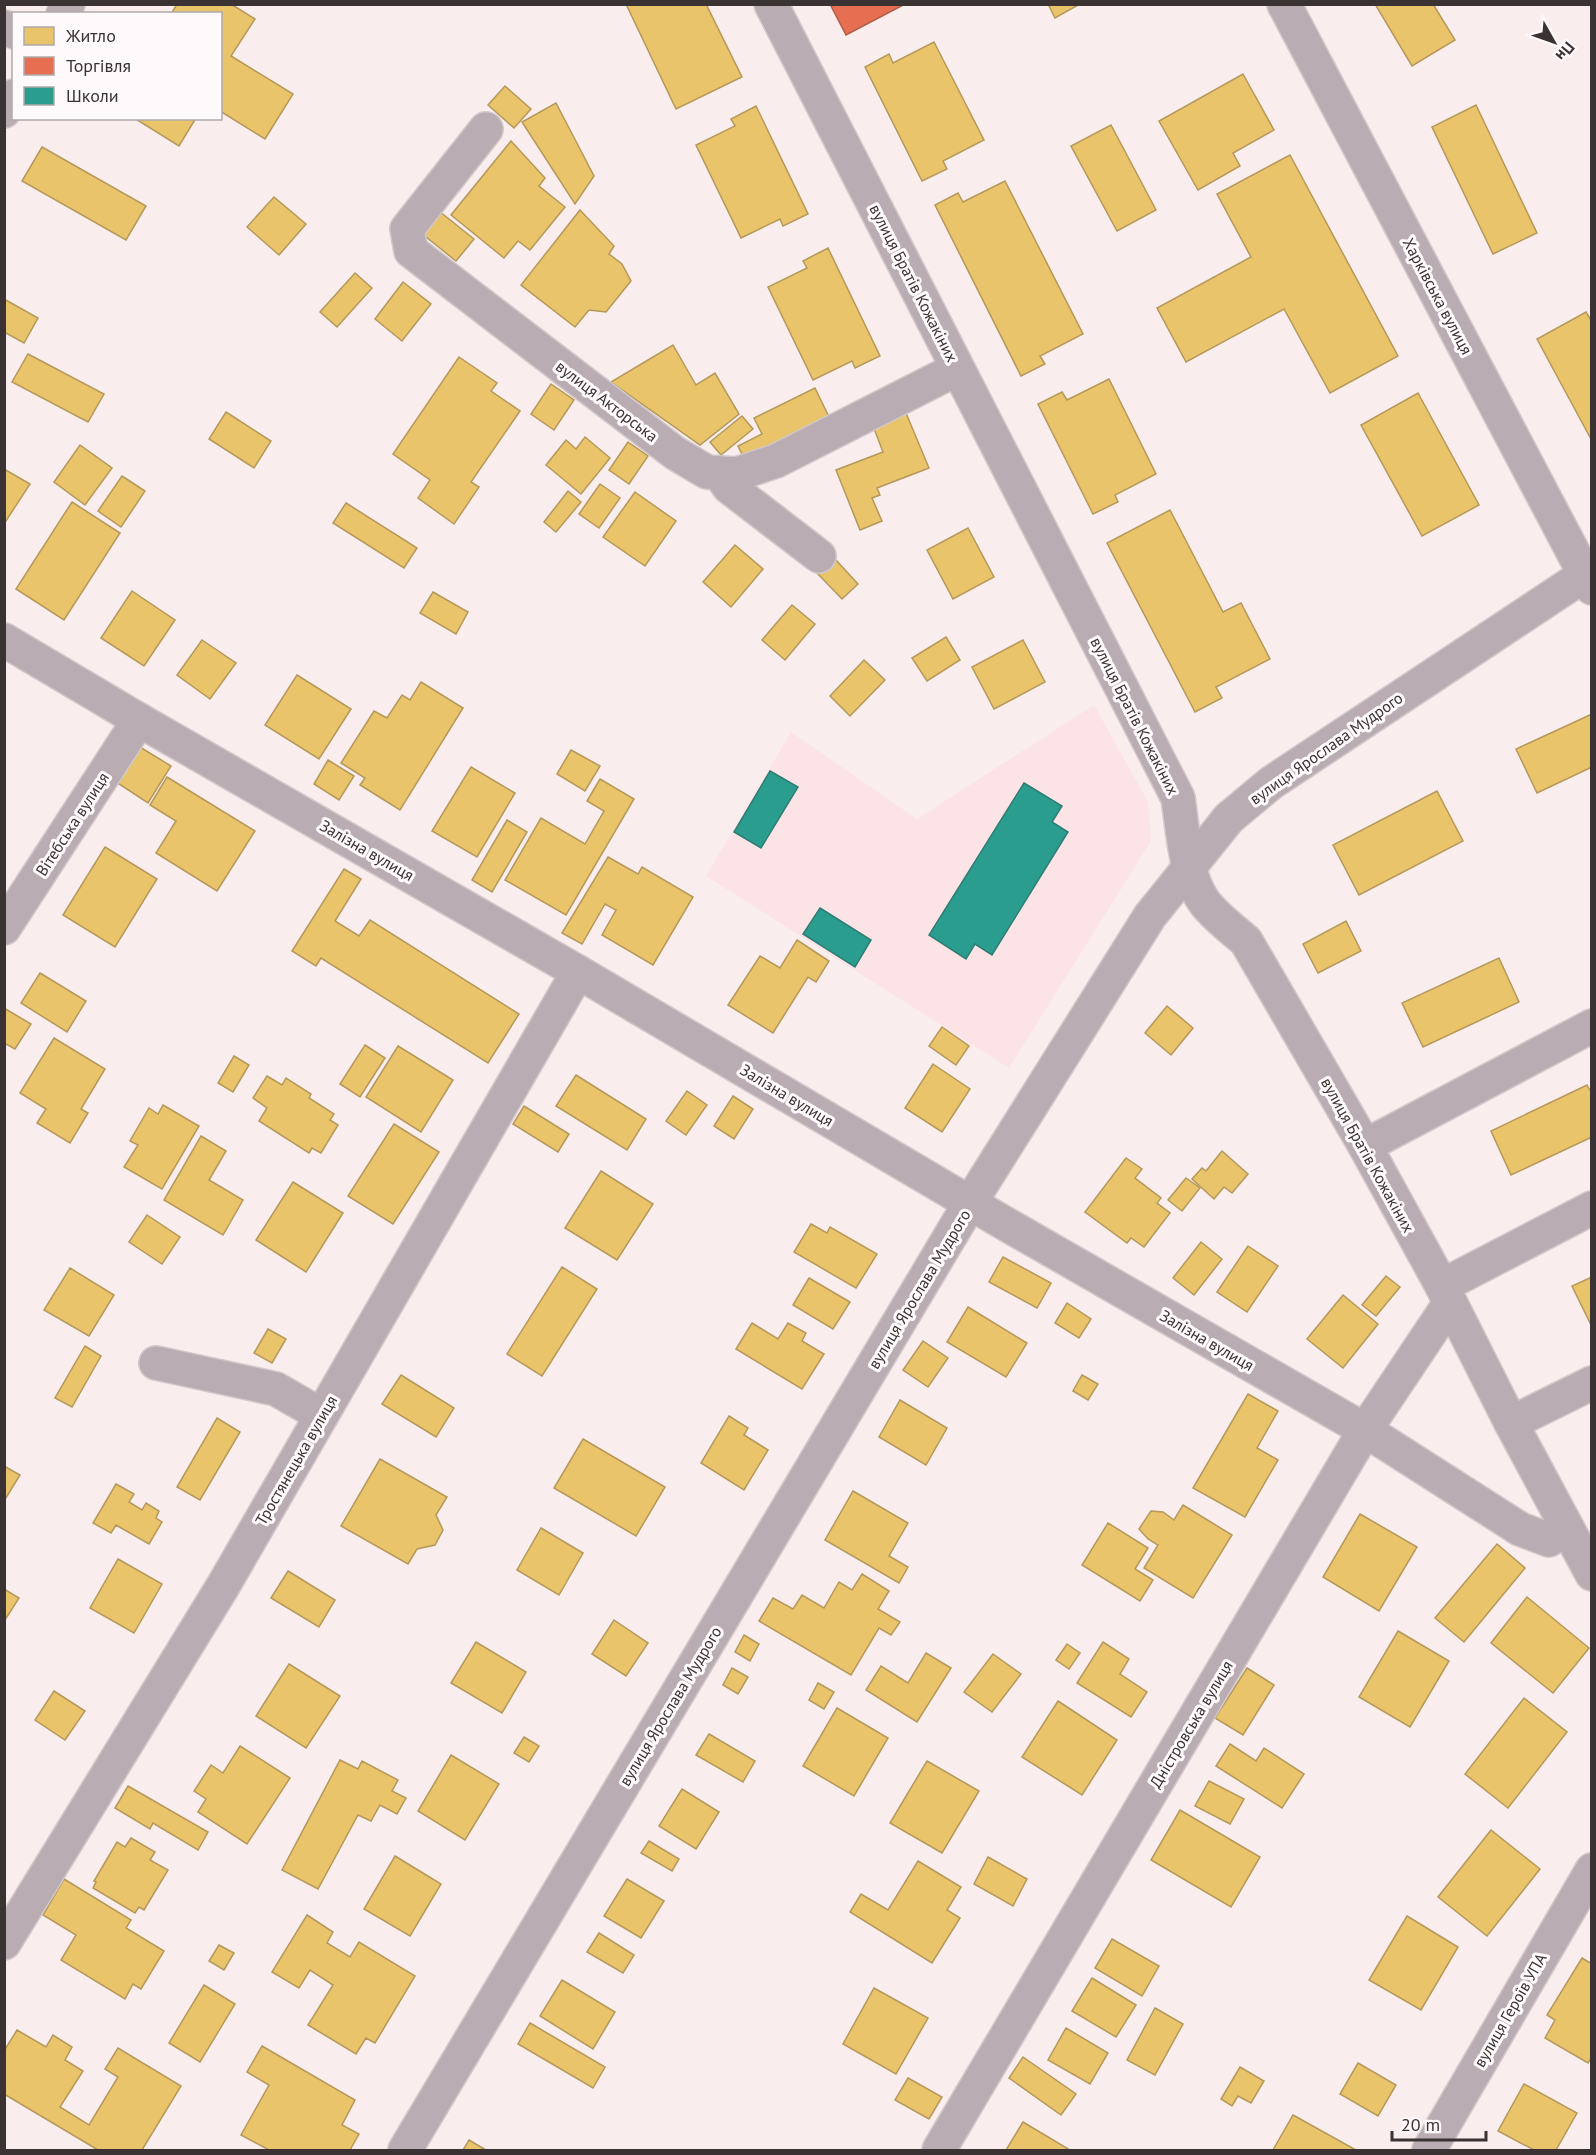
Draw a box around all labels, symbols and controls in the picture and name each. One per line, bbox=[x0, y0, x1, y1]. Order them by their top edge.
legend bbox=[12, 12, 222, 120]
north arrow bbox=[1524, 12, 1584, 72]
text: Житло bbox=[65, 24, 116, 47]
text: Пн bbox=[1552, 38, 1579, 65]
text: Торгівля bbox=[66, 54, 131, 77]
text: Школи bbox=[66, 84, 119, 107]
street label: вулиця Братів Кожакіних bbox=[866, 201, 962, 365]
street label: Харківська вулиця bbox=[1399, 234, 1477, 358]
street label: вулиця Акторська bbox=[552, 356, 662, 446]
street label: вулиця Братів Кожакіних bbox=[1087, 634, 1183, 798]
street label: вулиця Ярослава Мудрого bbox=[1246, 688, 1406, 808]
street label: Вітебська вулиця bbox=[31, 769, 113, 879]
street label: Залізна вулиця bbox=[316, 815, 418, 885]
street label: Залізна вулиця bbox=[737, 1059, 837, 1131]
street label: вулиця Братів Кожакіних bbox=[1317, 1074, 1419, 1236]
street label: вулиця Ярослава Мудрого bbox=[863, 1206, 975, 1372]
street label: Залізна вулиця bbox=[1156, 1305, 1258, 1375]
street label: Тростянецька вулиця bbox=[251, 1392, 341, 1528]
street label: вулиця Ярослава Мудрого bbox=[614, 1623, 726, 1789]
street label: Дністровська вулиця bbox=[1145, 1657, 1237, 1791]
street label: вулиця Героїв УПА bbox=[1469, 1949, 1551, 2071]
scale bar bbox=[1392, 2104, 1486, 2142]
text: 20 m bbox=[1401, 2113, 1440, 2136]

